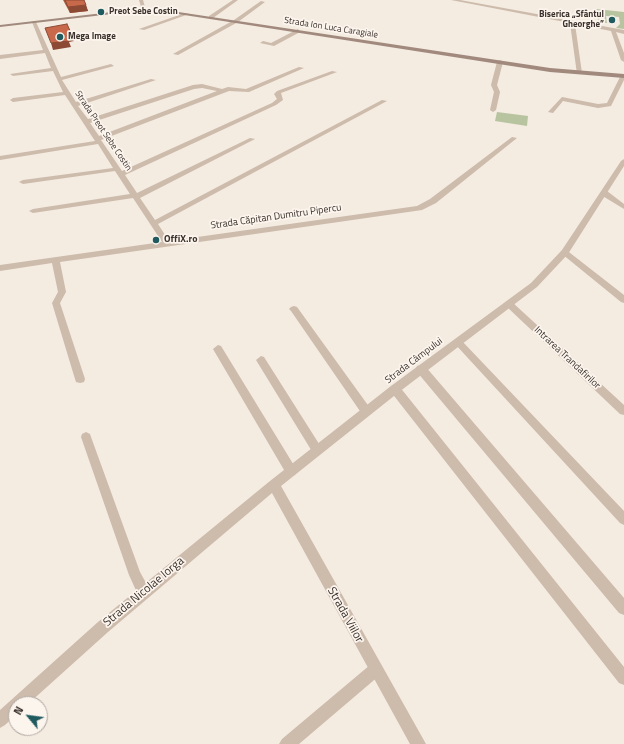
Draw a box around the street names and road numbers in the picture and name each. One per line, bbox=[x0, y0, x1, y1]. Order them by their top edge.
street label: Strada Ion Luca Caragiale bbox=[283, 15, 379, 41]
street label: Strada Preot Sebe Costin bbox=[72, 89, 134, 173]
street label: Strada Căpitan Dumitru Pipercu bbox=[210, 202, 342, 232]
street label: Intrarea Trandafirilor bbox=[531, 324, 603, 392]
street label: Strada Câmpului bbox=[383, 335, 445, 387]
street label: Strada Nicolae Iorga bbox=[101, 554, 187, 630]
street label: Strada Viilor bbox=[324, 585, 366, 645]

